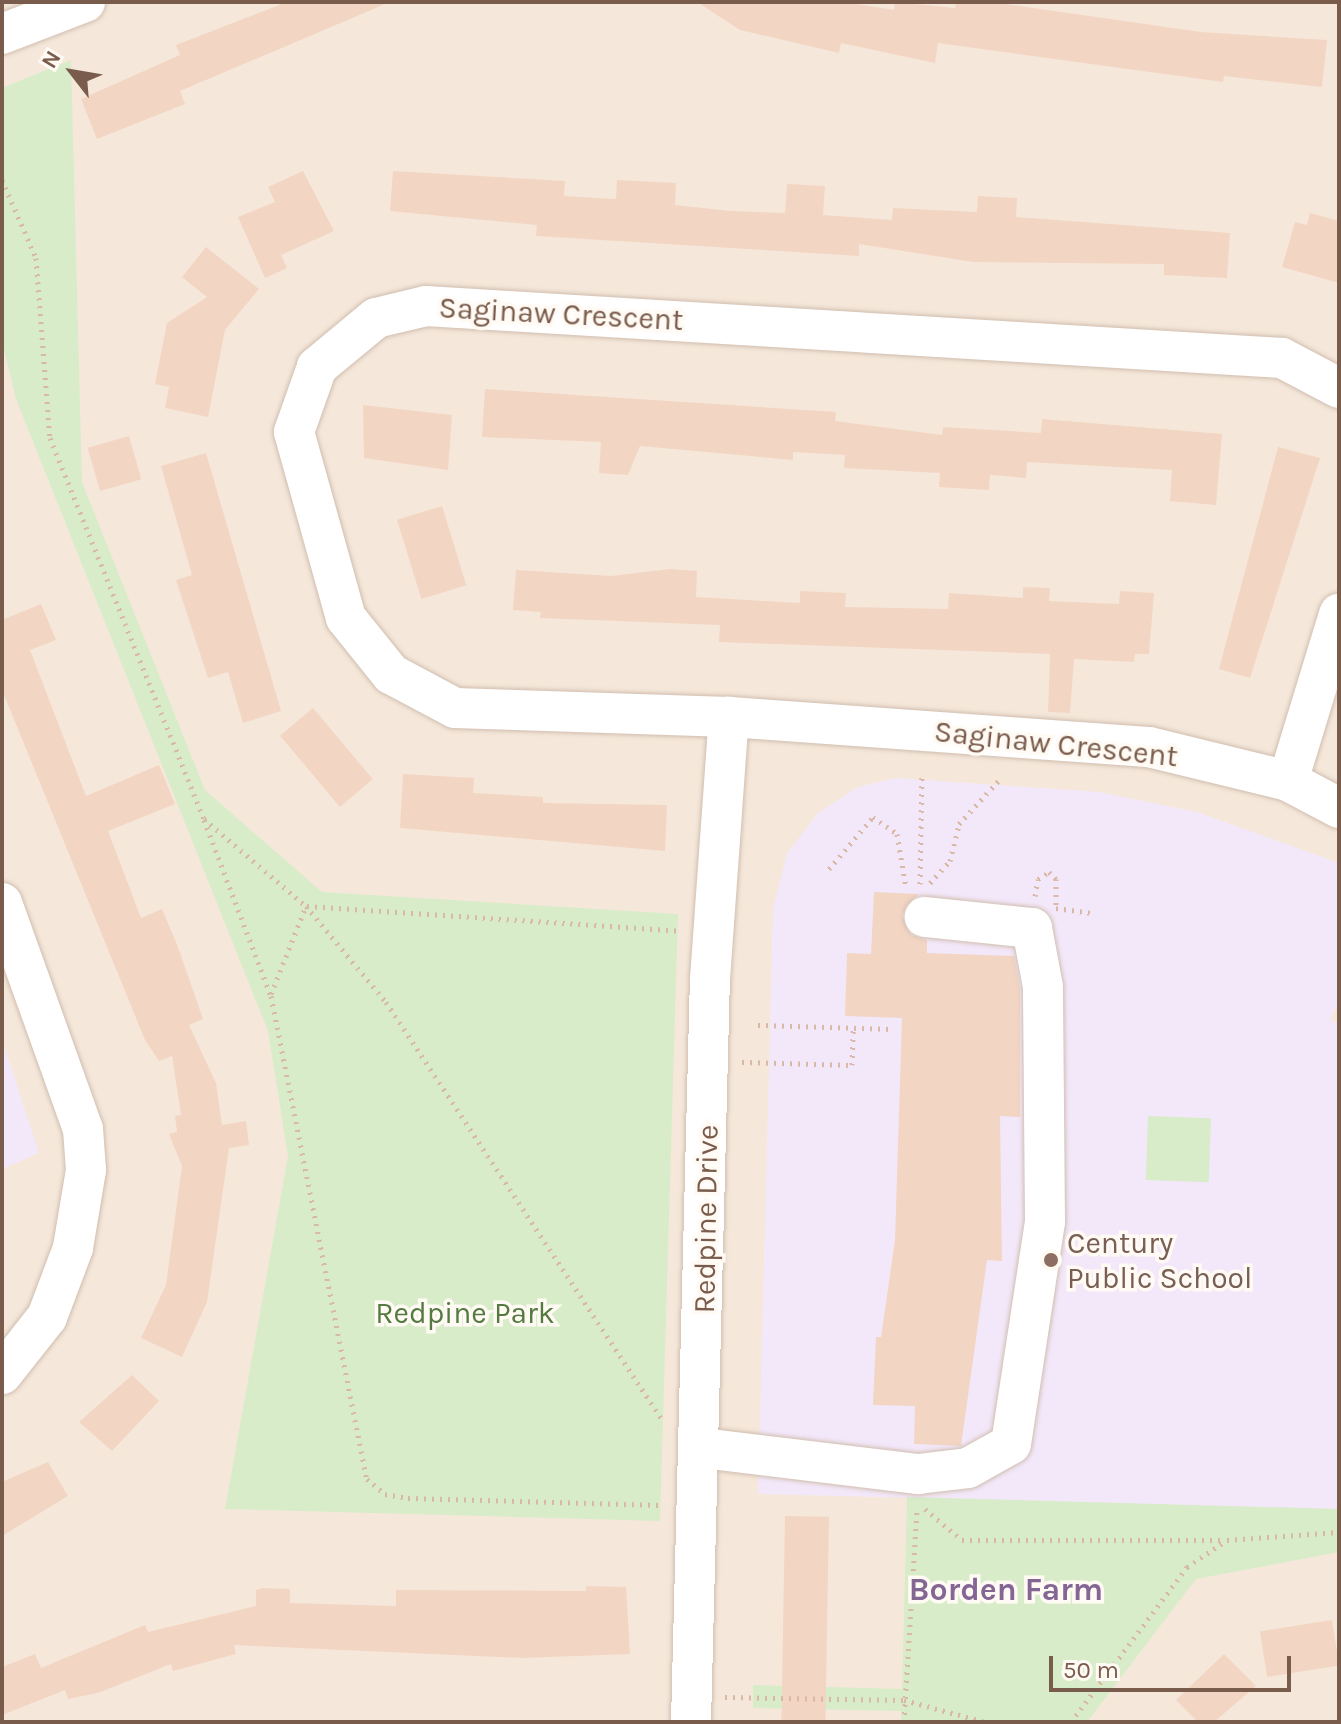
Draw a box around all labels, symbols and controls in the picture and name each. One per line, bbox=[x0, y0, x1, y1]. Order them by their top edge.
north arrow bbox=[32, 32, 112, 112]
text: N bbox=[36, 46, 67, 73]
street label: Saginaw Crescent bbox=[438, 290, 684, 338]
street label: Saginaw Crescent bbox=[932, 713, 1180, 775]
street label: Redpine Drive bbox=[686, 1124, 726, 1314]
place label: Century Public School bbox=[1067, 1225, 1252, 1296]
marker: Century Public School bbox=[1042, 1251, 1060, 1269]
park label: Redpine Park bbox=[375, 1295, 555, 1331]
district label: Borden Farm bbox=[909, 1571, 1103, 1609]
scale bar bbox=[1053, 1640, 1295, 1690]
text: 50 m bbox=[1063, 1656, 1119, 1684]

